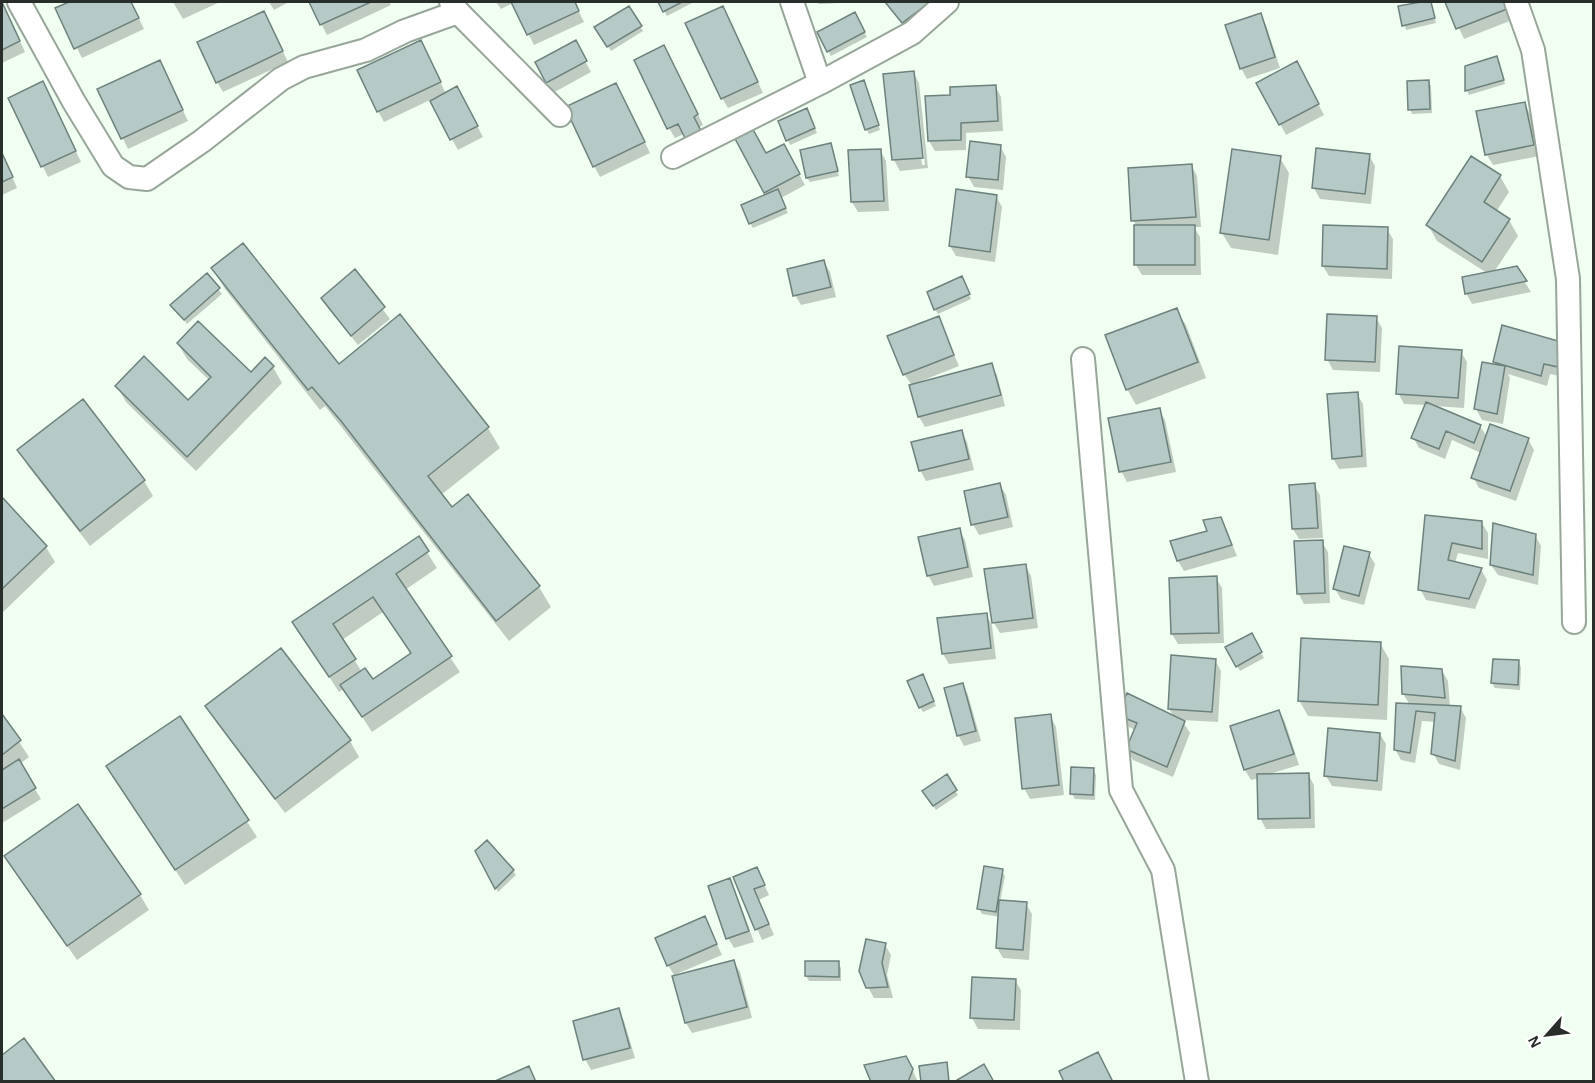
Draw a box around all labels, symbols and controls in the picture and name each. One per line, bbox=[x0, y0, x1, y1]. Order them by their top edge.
north arrow bbox=[1517, 1005, 1577, 1065]
text: N bbox=[1525, 1033, 1544, 1050]

